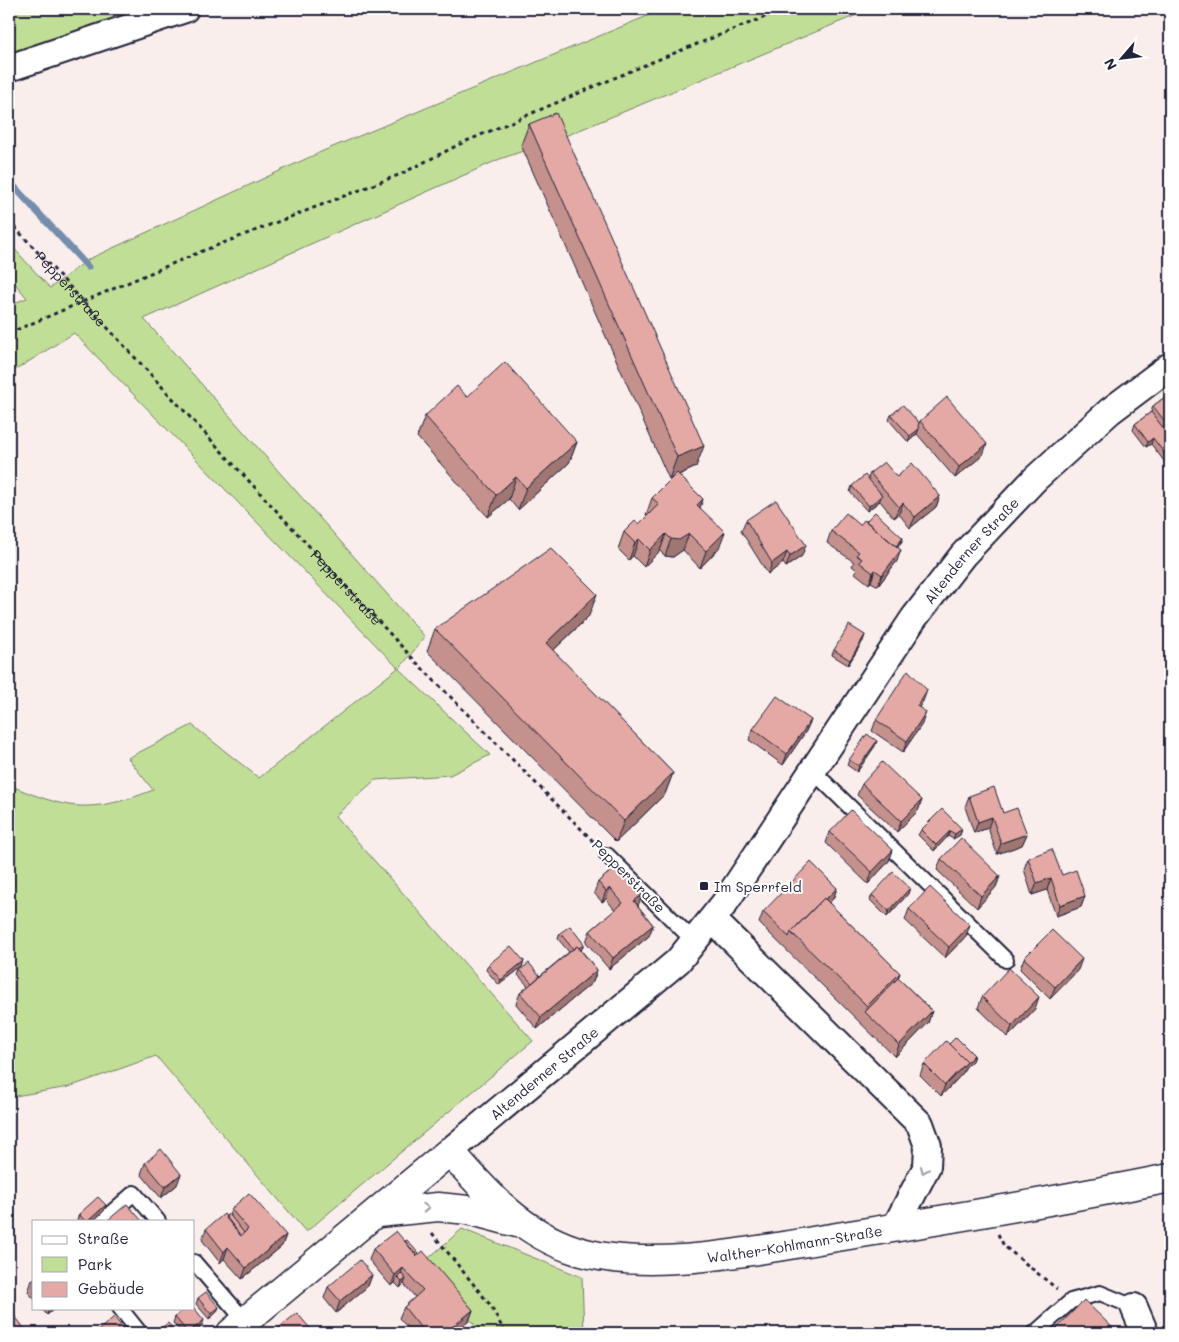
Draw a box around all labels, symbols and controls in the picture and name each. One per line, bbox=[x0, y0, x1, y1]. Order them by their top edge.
north arrow bbox=[1096, 32, 1146, 82]
text: N bbox=[1099, 55, 1121, 73]
street label: Pepperstraße bbox=[32, 247, 111, 331]
street label: Altenderner Straße bbox=[919, 493, 1023, 607]
street label: Pepperstraße bbox=[307, 545, 386, 629]
street label: Pepperstraße bbox=[588, 835, 670, 917]
place label: Im Sperrfeld bbox=[714, 877, 802, 896]
marker: Im Sperrfeld bbox=[698, 880, 710, 892]
street label: Altenderner Straße bbox=[485, 1022, 602, 1124]
one-way arrow bbox=[920, 1165, 930, 1174]
one-way arrow bbox=[422, 1202, 430, 1213]
legend bbox=[32, 1220, 195, 1310]
street label: Walther-Kohlmann-Straße bbox=[706, 1220, 884, 1266]
text: Straße bbox=[78, 1228, 129, 1248]
text: Park bbox=[78, 1254, 112, 1274]
text: Gebäude bbox=[78, 1278, 144, 1298]

